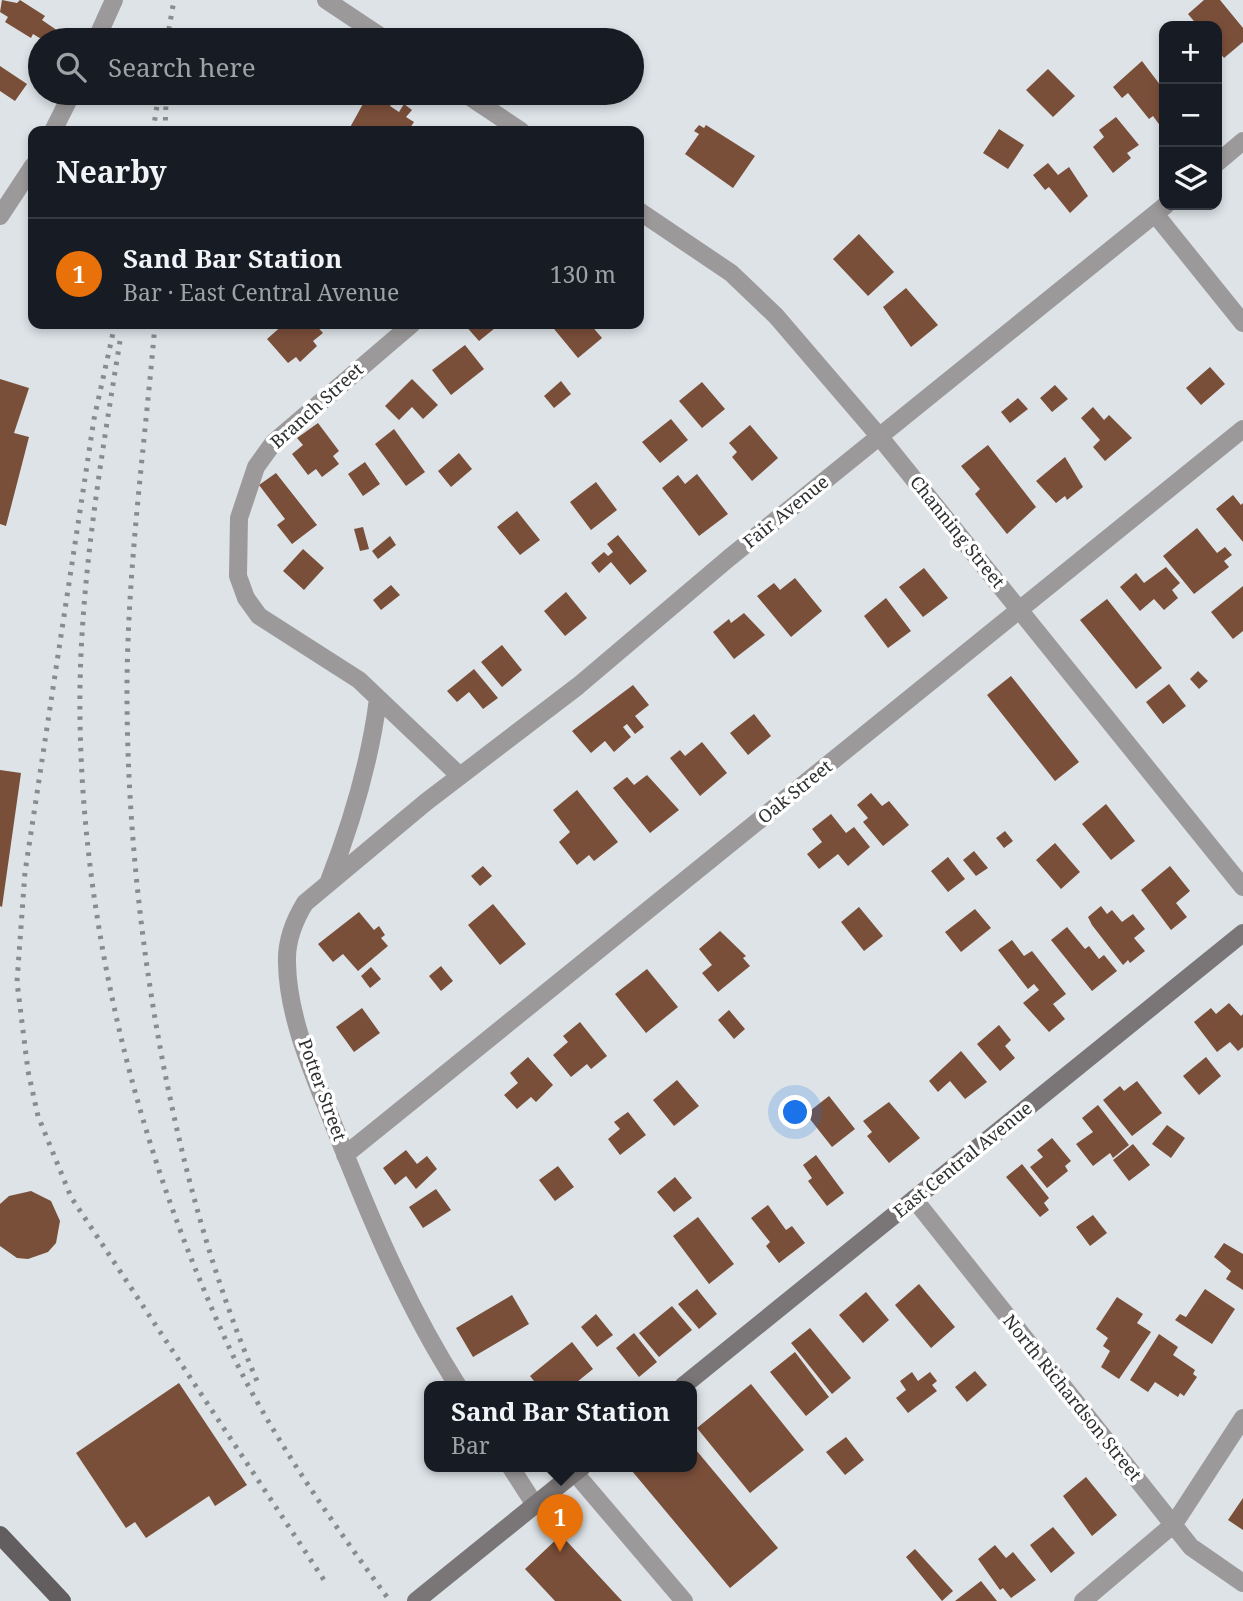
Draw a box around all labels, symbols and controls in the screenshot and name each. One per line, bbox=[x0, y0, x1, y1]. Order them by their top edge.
map controls bbox=[1159, 21, 1222, 210]
button: + bbox=[1159, 21, 1222, 84]
search box bbox=[28, 28, 644, 105]
icon: search bbox=[52, 48, 90, 86]
text: Search here bbox=[108, 49, 256, 85]
button: − bbox=[1159, 84, 1222, 147]
button: layers bbox=[1159, 147, 1222, 210]
text: Nearby bbox=[56, 151, 167, 192]
text: Sand Bar Station bbox=[123, 240, 342, 276]
text: 1 bbox=[73, 258, 86, 290]
text: 130 m bbox=[550, 258, 616, 290]
text: Bar · East Central Avenue bbox=[123, 276, 399, 308]
street label: Branch Street bbox=[265, 357, 368, 453]
street label: Fair Avenue bbox=[738, 469, 833, 553]
street label: Channing Street bbox=[905, 470, 1010, 592]
street label: Oak Street bbox=[752, 754, 836, 829]
street label: Potter Street bbox=[293, 1035, 353, 1144]
your location bbox=[778, 1095, 812, 1129]
street label: East Central Avenue bbox=[888, 1096, 1037, 1223]
street label: North Richardson Street bbox=[998, 1309, 1147, 1486]
popup bbox=[424, 1381, 697, 1472]
text: Sand Bar Station bbox=[451, 1393, 670, 1429]
text: Bar bbox=[451, 1429, 490, 1461]
pin: 1 bbox=[537, 1494, 583, 1552]

